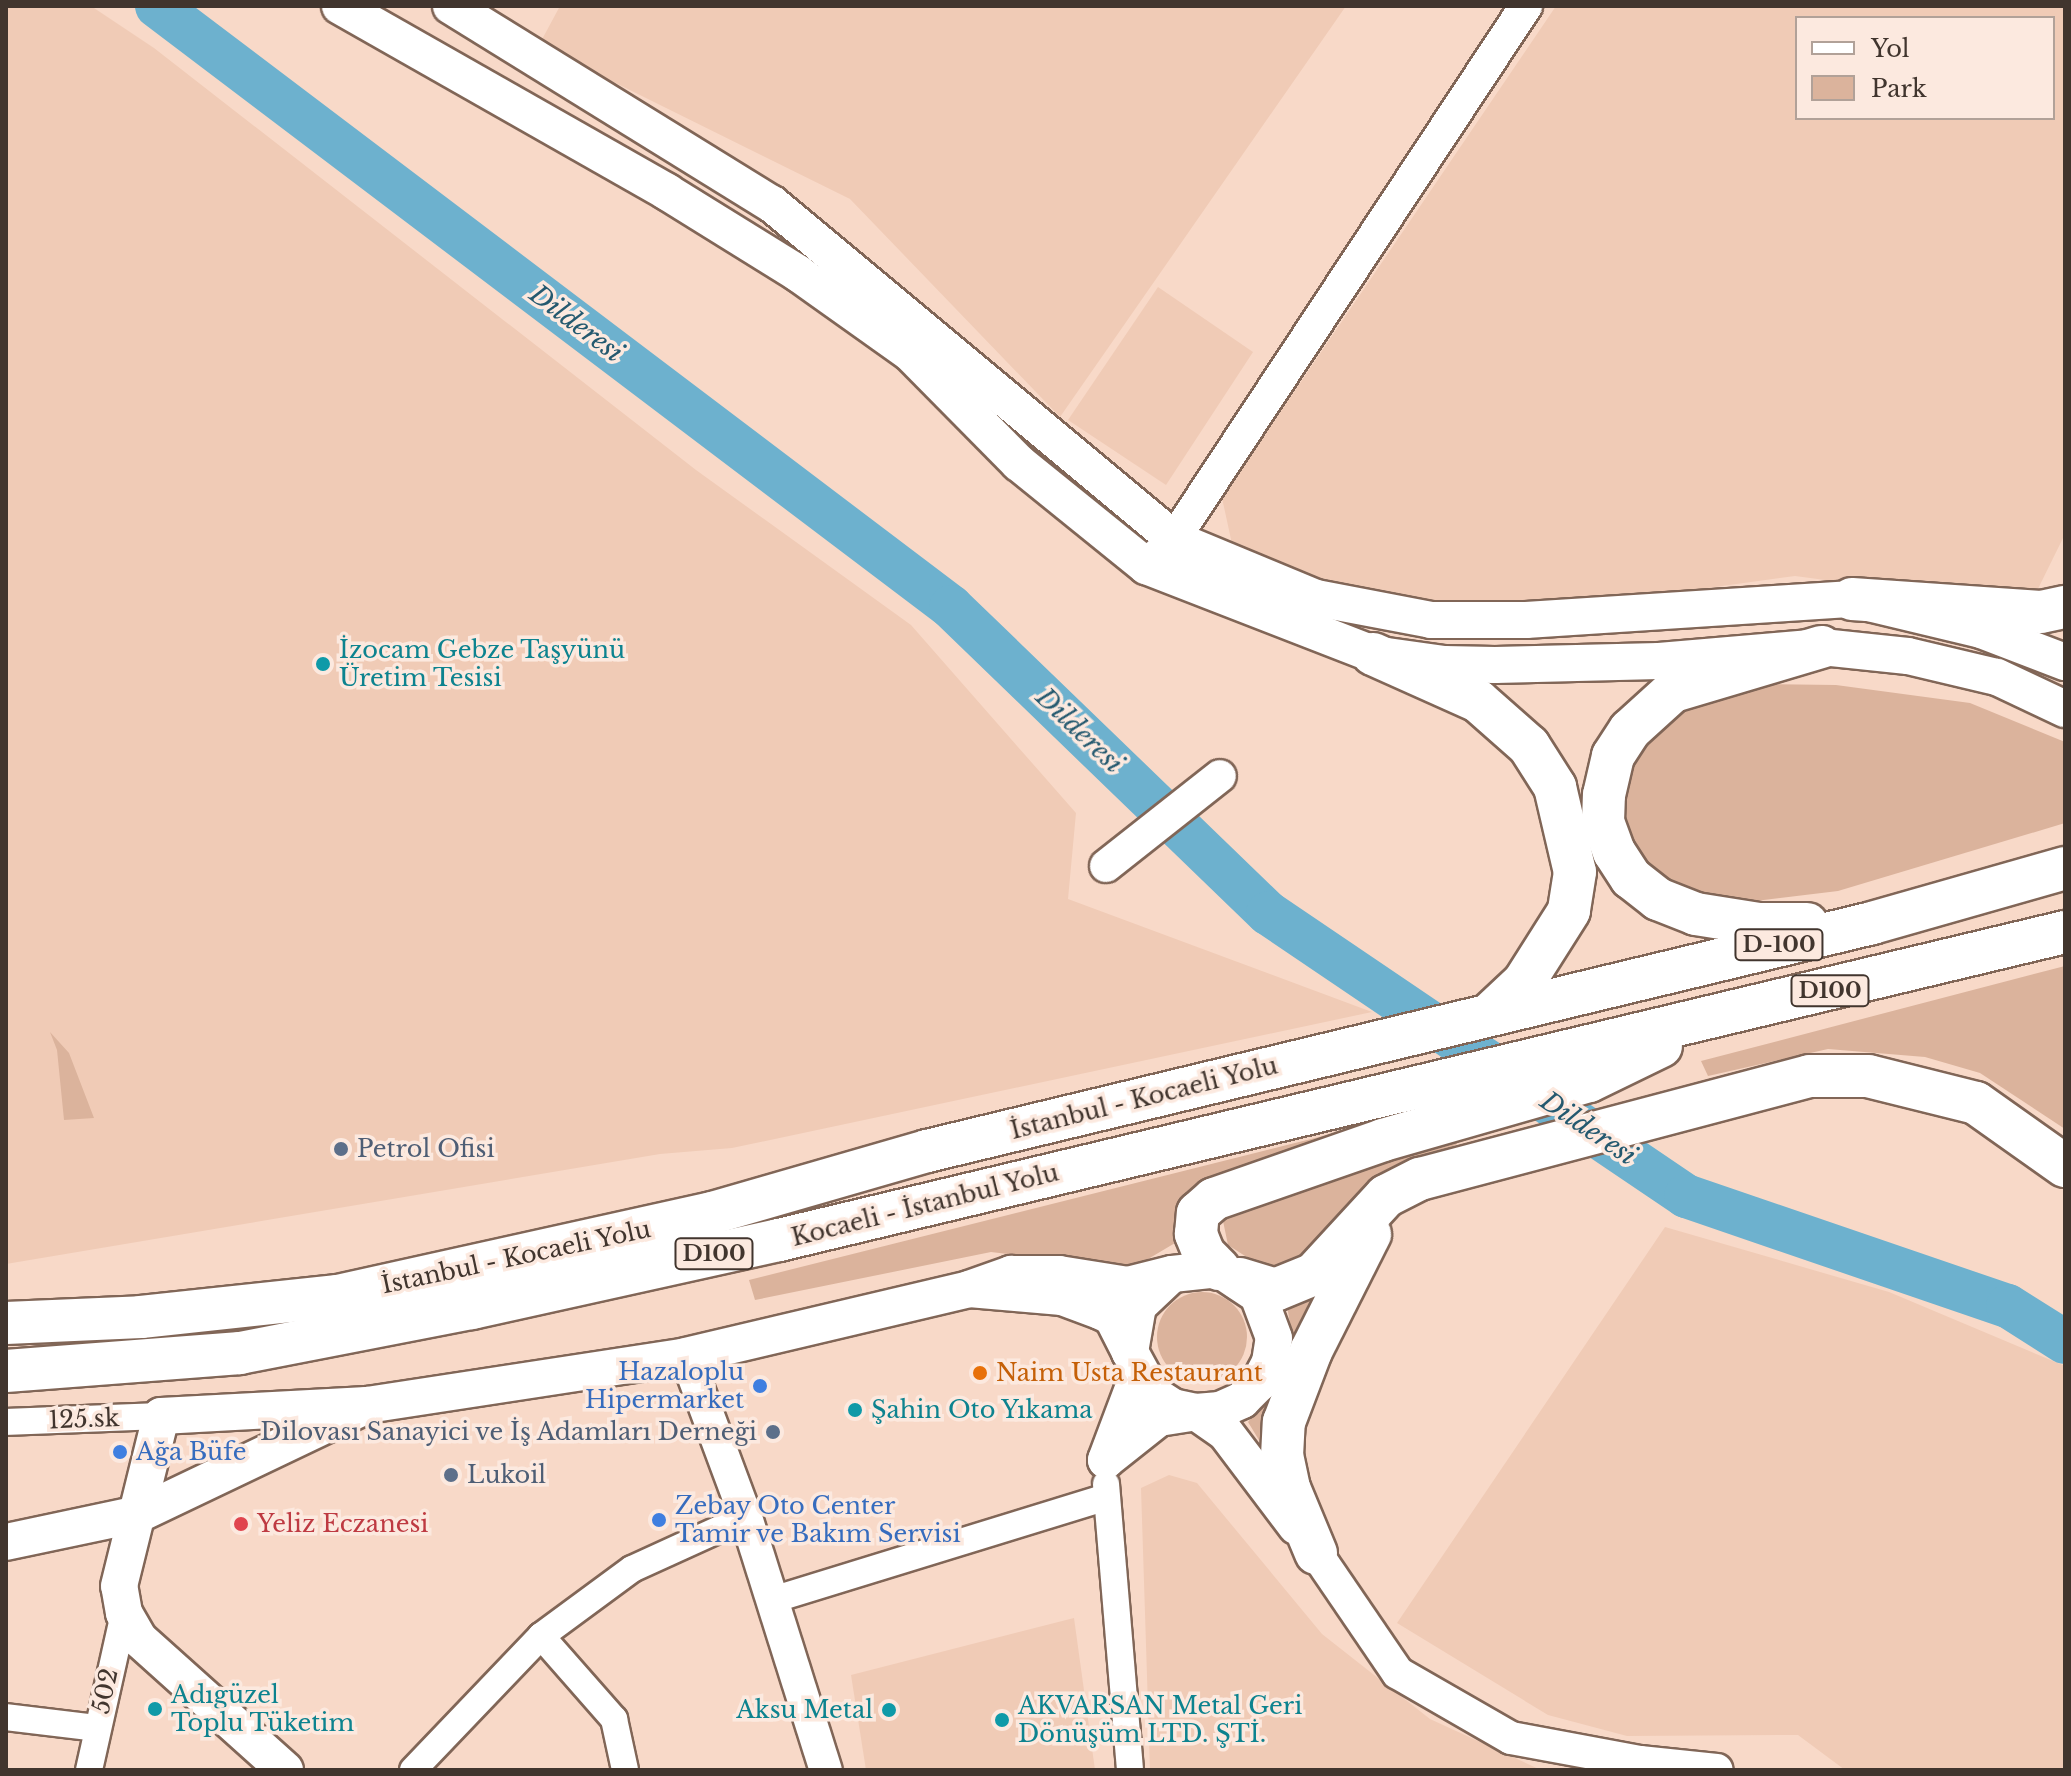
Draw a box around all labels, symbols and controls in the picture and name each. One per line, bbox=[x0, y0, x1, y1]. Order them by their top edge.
legend bbox=[1795, 16, 2055, 120]
text: Yol bbox=[1871, 34, 1910, 63]
text: Park bbox=[1871, 74, 1927, 103]
water label: Dilderesi bbox=[523, 279, 629, 369]
place label: İzocam Gebze Taşyünü Üretim Tesisi bbox=[339, 636, 626, 692]
marker: İzocam Gebze Taşyünü Üretim Tesisi bbox=[314, 655, 332, 673]
water label: Dilderesi bbox=[1029, 682, 1129, 780]
road number: D-100 bbox=[1733, 927, 1825, 963]
road number: D100 bbox=[1790, 973, 1870, 1009]
street label: İstanbul - Kocaeli Yolu bbox=[1007, 1051, 1281, 1145]
water label: Dilderesi bbox=[1534, 1086, 1642, 1172]
place label: Petrol Ofisi bbox=[357, 1135, 495, 1163]
marker: Petrol Ofisi bbox=[332, 1140, 350, 1158]
street label: Kocaeli - İstanbul Yolu bbox=[788, 1158, 1062, 1252]
street label: İstanbul - Kocaeli Yolu bbox=[378, 1214, 654, 1300]
road number: D100 bbox=[674, 1236, 754, 1272]
place label: Hazaloplu Hipermarket bbox=[585, 1358, 744, 1414]
place label: Naim Usta Restaurant bbox=[996, 1359, 1263, 1387]
marker: Naim Usta Restaurant bbox=[971, 1364, 989, 1382]
marker: Hazaloplu Hipermarket bbox=[751, 1377, 769, 1395]
place label: Şahin Oto Yıkama bbox=[871, 1396, 1094, 1424]
marker: Şahin Oto Yıkama bbox=[846, 1401, 864, 1419]
street label: 125.sk bbox=[48, 1403, 120, 1435]
place label: Dilovası Sanayici ve İş Adamları Derneği bbox=[259, 1418, 757, 1446]
marker: Dilovası Sanayici ve İş Adamları Derneği bbox=[764, 1423, 782, 1441]
place label: Ağa Büfe bbox=[136, 1438, 247, 1466]
marker: Ağa Büfe bbox=[111, 1443, 129, 1461]
place label: Lukoil bbox=[467, 1461, 546, 1489]
marker: Lukoil bbox=[442, 1466, 460, 1484]
place label: Zebay Oto Center Tamir ve Bakım Servisi bbox=[675, 1492, 962, 1548]
place label: Yeliz Eczanesi bbox=[257, 1510, 429, 1538]
marker: Zebay Oto Center Tamir ve Bakım Servisi bbox=[650, 1511, 668, 1529]
marker: Yeliz Eczanesi bbox=[232, 1515, 250, 1533]
street label: 502 bbox=[86, 1666, 124, 1716]
place label: Adıgüzel Toplu Tüketim bbox=[171, 1681, 355, 1737]
place label: AKVARSAN Metal Geri Dönüşüm LTD. ŞTİ. bbox=[1018, 1692, 1302, 1748]
place label: Aksu Metal bbox=[736, 1696, 873, 1724]
marker: Adıgüzel Toplu Tüketim bbox=[146, 1700, 164, 1718]
marker: Aksu Metal bbox=[880, 1701, 898, 1719]
marker: AKVARSAN Metal Geri Dönüşüm LTD. ŞTİ. bbox=[993, 1711, 1011, 1729]

